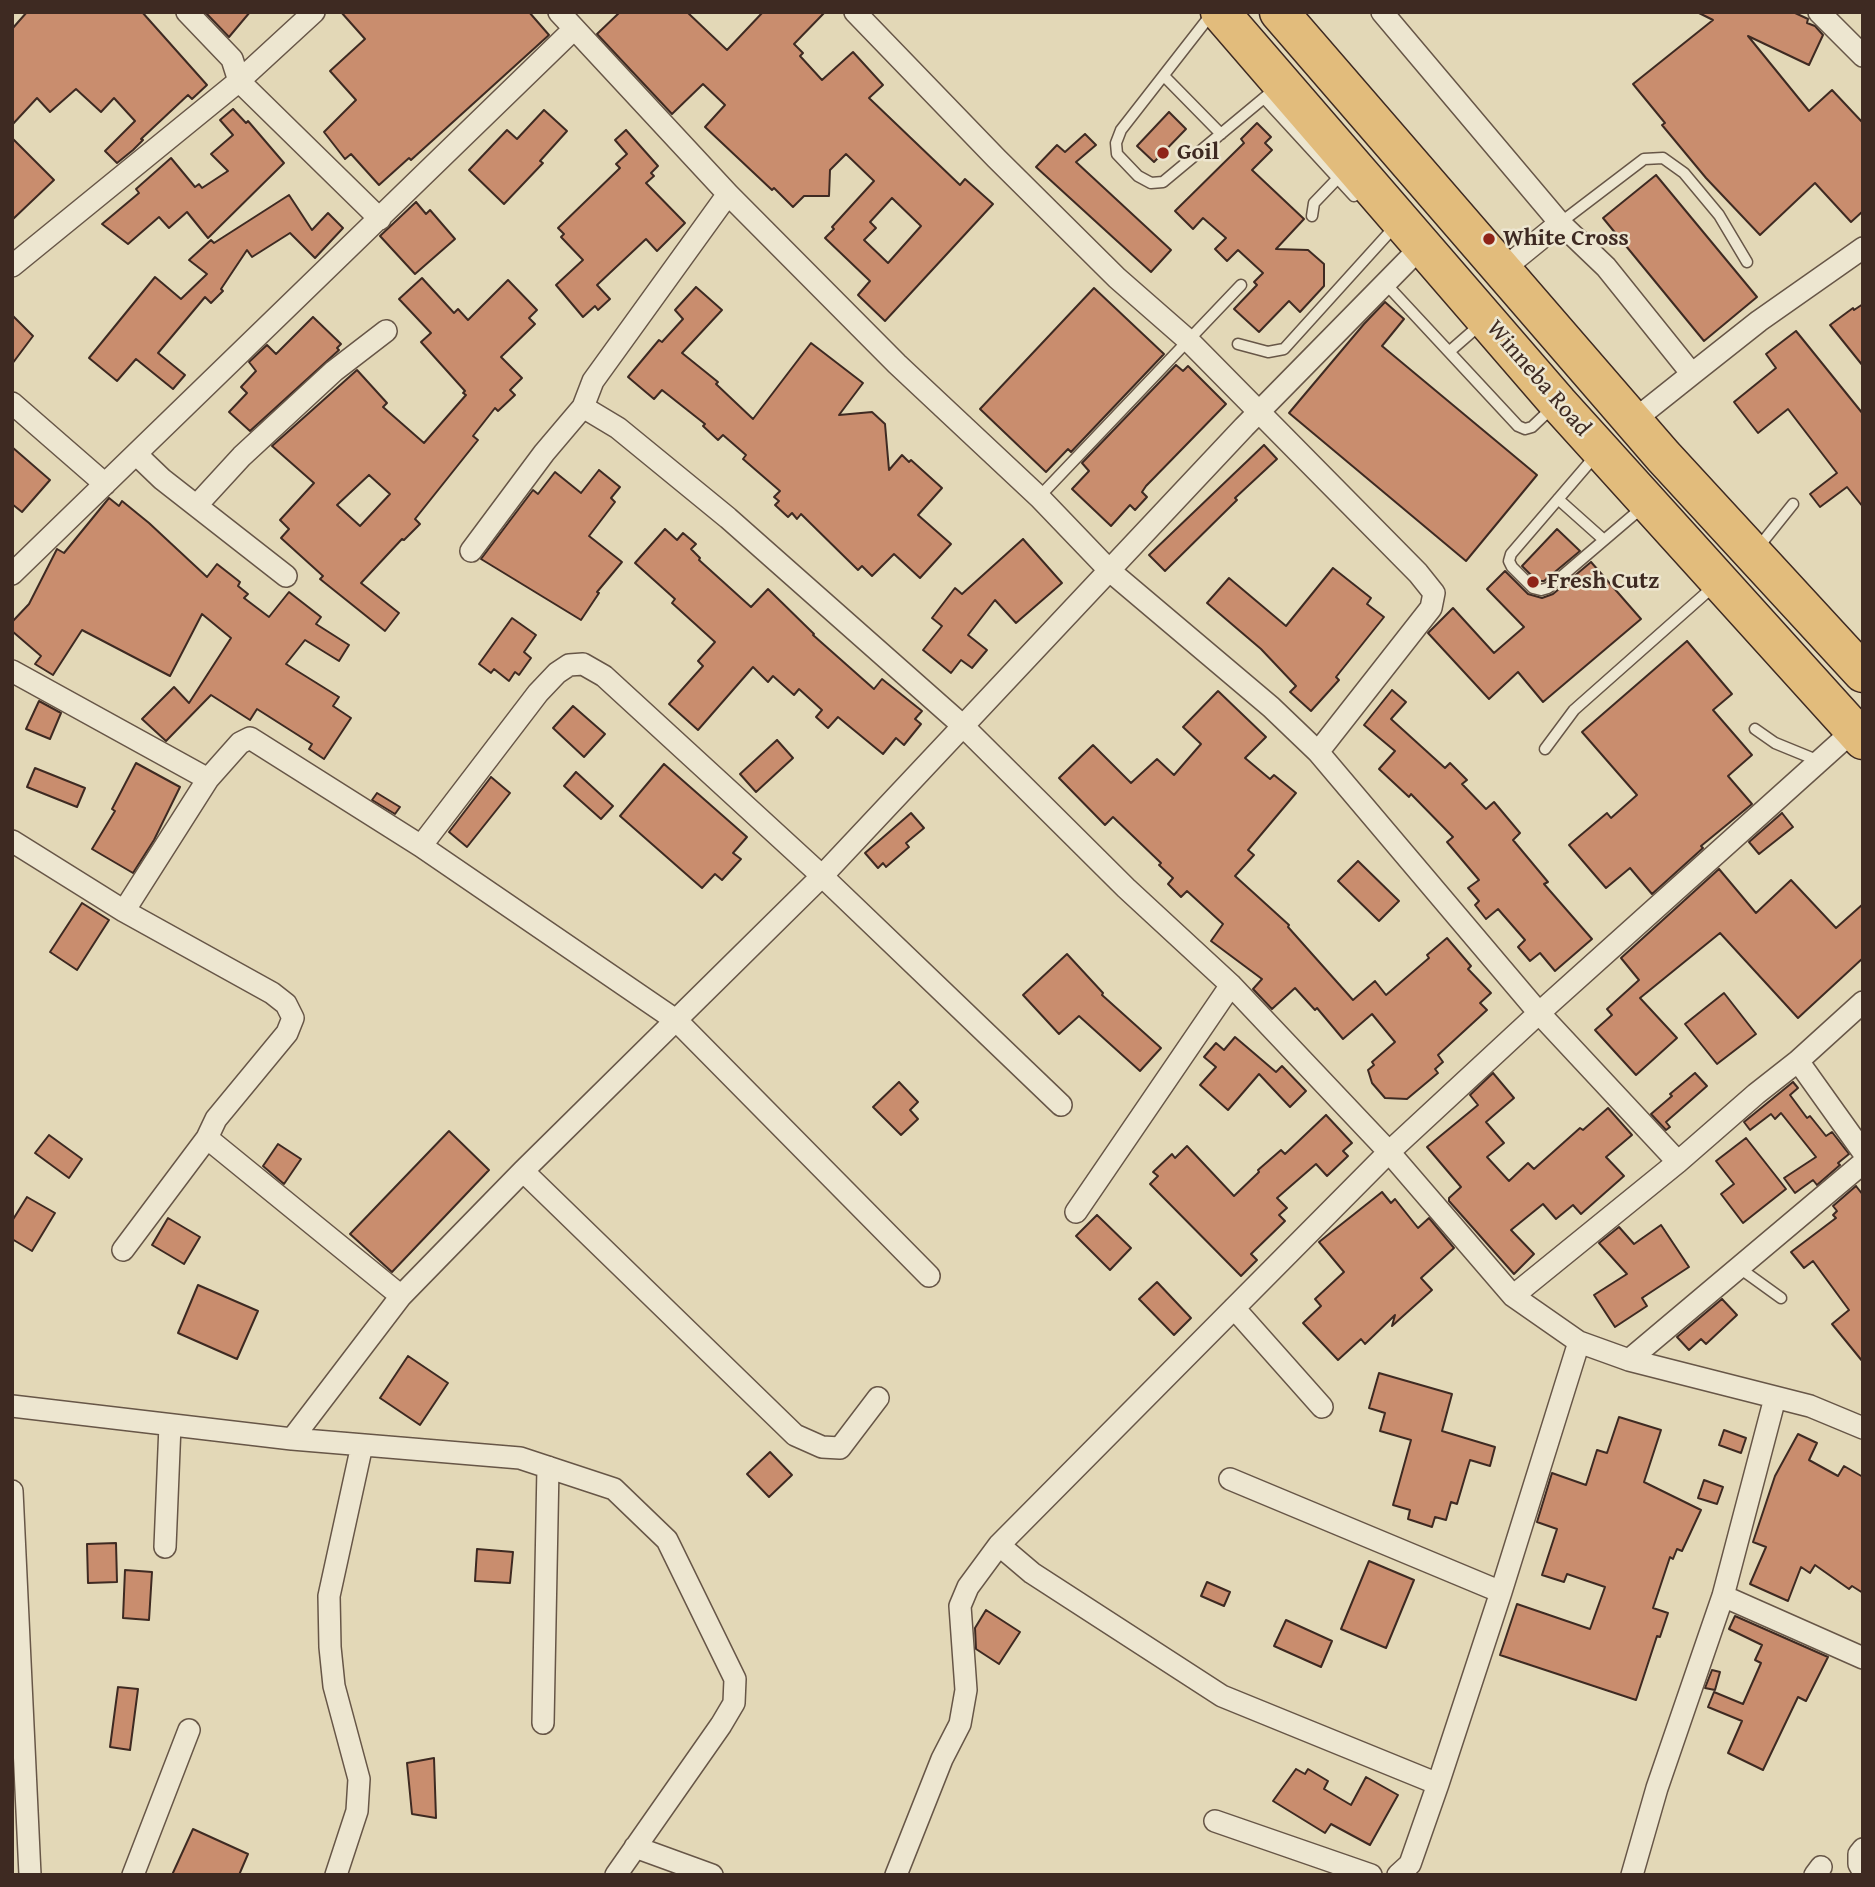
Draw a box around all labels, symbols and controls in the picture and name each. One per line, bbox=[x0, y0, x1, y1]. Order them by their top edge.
place label: Goil bbox=[1177, 139, 1219, 167]
marker: Goil bbox=[1155, 145, 1171, 161]
place label: White Cross bbox=[1503, 225, 1629, 253]
marker: White Cross bbox=[1481, 231, 1497, 247]
street label: Winneba Road bbox=[1480, 315, 1596, 443]
place label: Fresh Cutz bbox=[1547, 568, 1660, 596]
marker: Fresh Cutz bbox=[1525, 574, 1541, 590]

